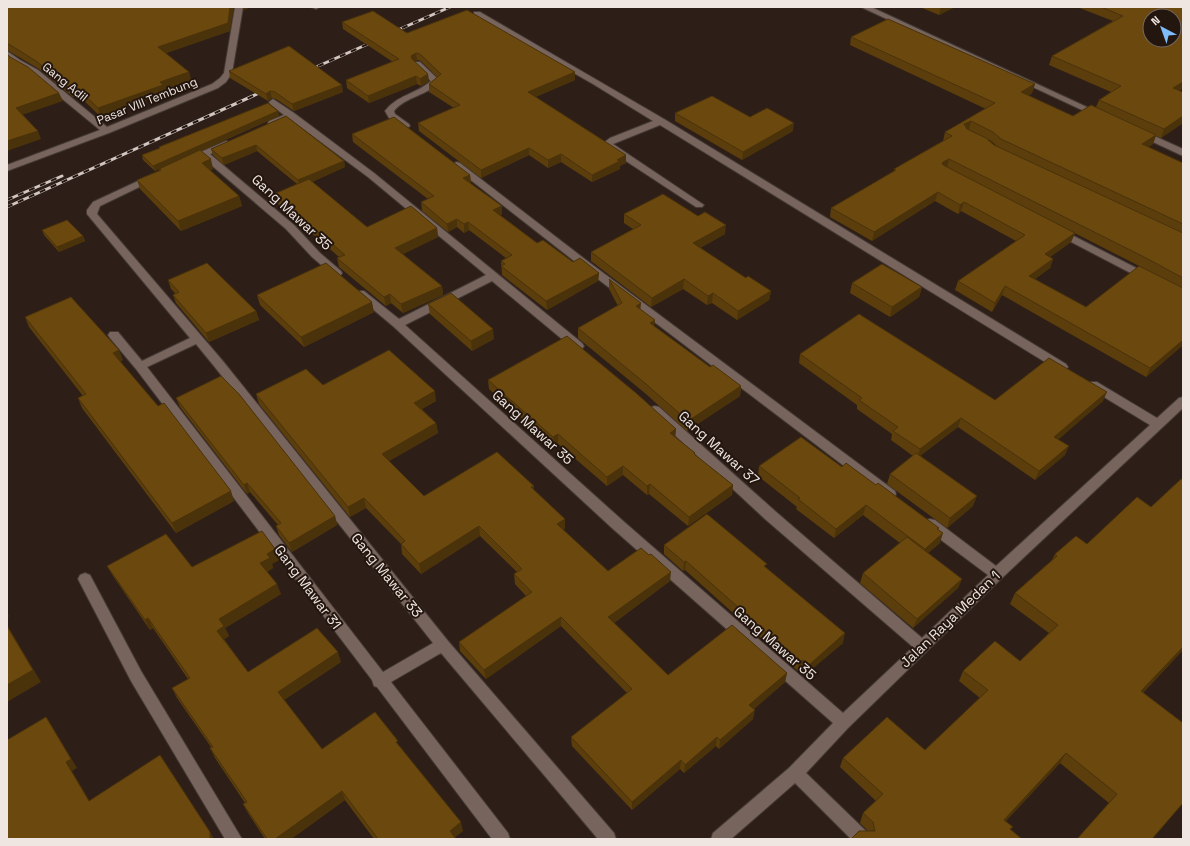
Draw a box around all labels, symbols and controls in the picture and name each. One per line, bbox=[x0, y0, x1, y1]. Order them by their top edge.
north arrow bbox=[1142, 8, 1182, 48]
text: N bbox=[1148, 13, 1163, 28]
street label: Gang Adil bbox=[39, 59, 91, 105]
street label: Pasar VIII Tembung bbox=[94, 74, 200, 128]
street label: Gang Mawar 35 bbox=[248, 170, 336, 254]
street label: Gang Mawar 35 bbox=[489, 386, 577, 468]
street label: Gang Mawar 37 bbox=[675, 407, 763, 489]
street label: Gang Mawar 33 bbox=[347, 529, 427, 621]
street label: Gang Mawar 31 bbox=[271, 541, 345, 633]
street label: Jalan Raya Medan 1 bbox=[896, 567, 1004, 671]
street label: Gang Mawar 35 bbox=[730, 602, 820, 684]

